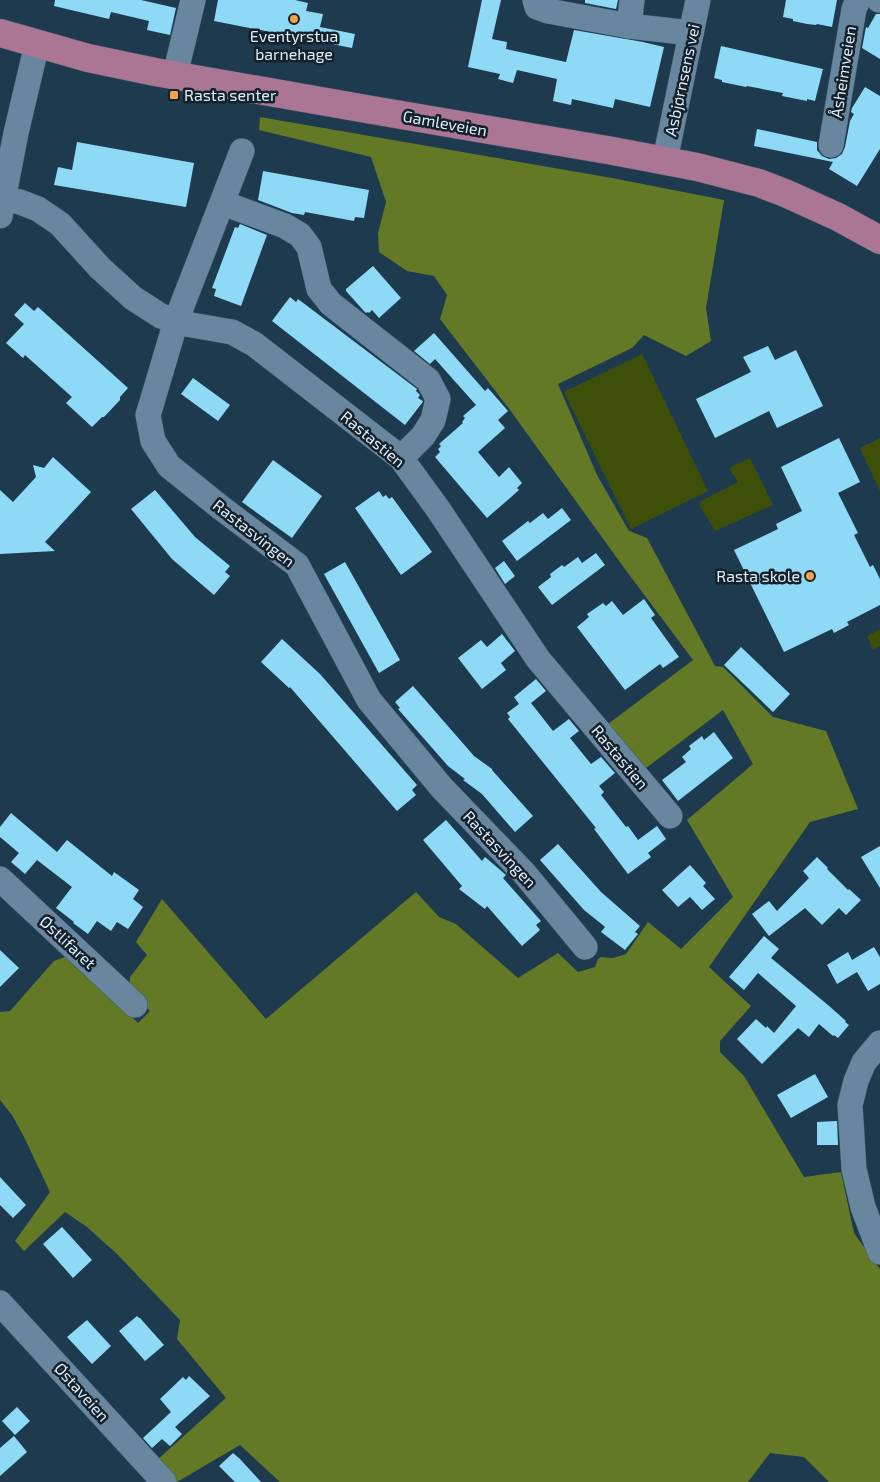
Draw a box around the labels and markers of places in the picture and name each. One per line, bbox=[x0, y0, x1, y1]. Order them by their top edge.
marker: Eventyrstua barnehage bbox=[288, 13, 300, 25]
place label: Eventyrstua barnehage bbox=[250, 26, 338, 63]
place label: Rasta senter bbox=[184, 85, 277, 104]
marker: Rasta senter bbox=[168, 89, 180, 101]
place label: Rasta skole bbox=[716, 566, 800, 585]
marker: Rasta skole bbox=[804, 570, 816, 582]

